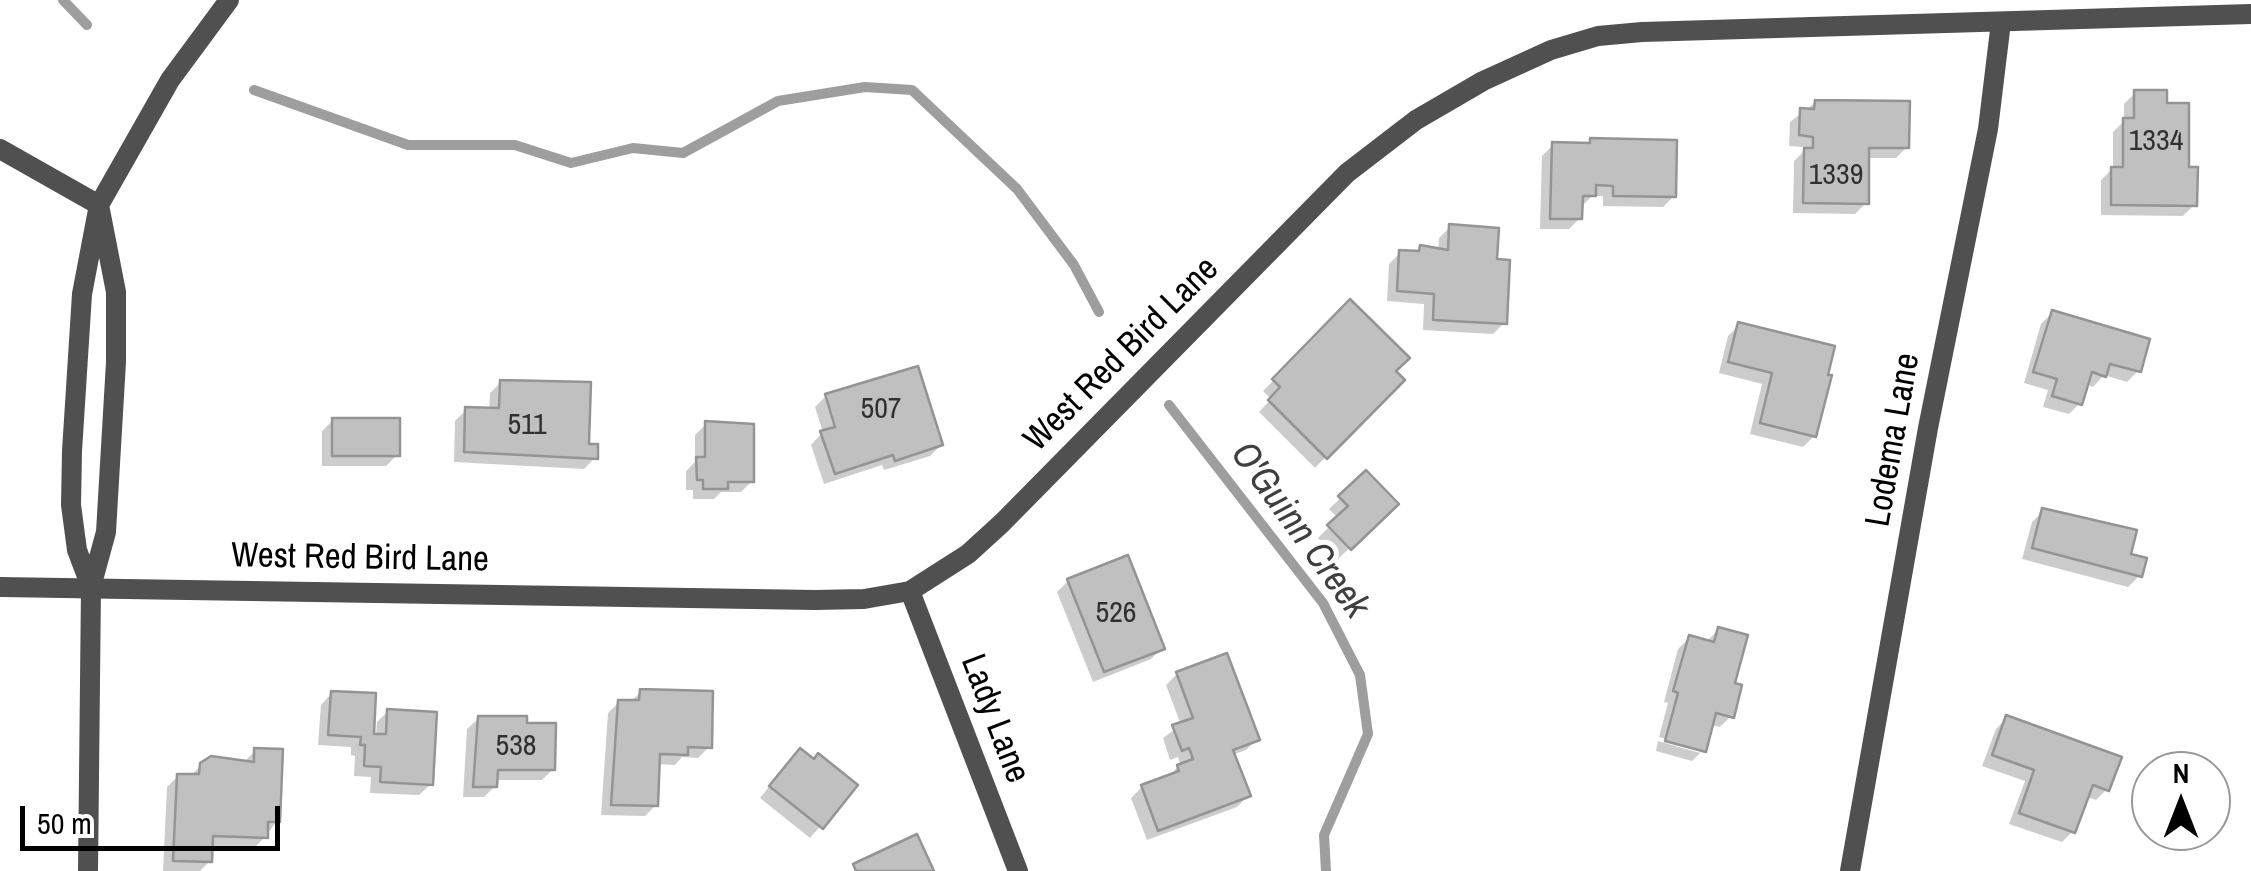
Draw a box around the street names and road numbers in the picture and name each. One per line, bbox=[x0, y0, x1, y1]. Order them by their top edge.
street label: West Red Bird Lane bbox=[1016, 249, 1228, 461]
street label: Lodema Lane bbox=[1858, 350, 1930, 530]
street label: West Red Bird Lane bbox=[231, 536, 489, 582]
street label: Lady Lane bbox=[950, 649, 1038, 789]

